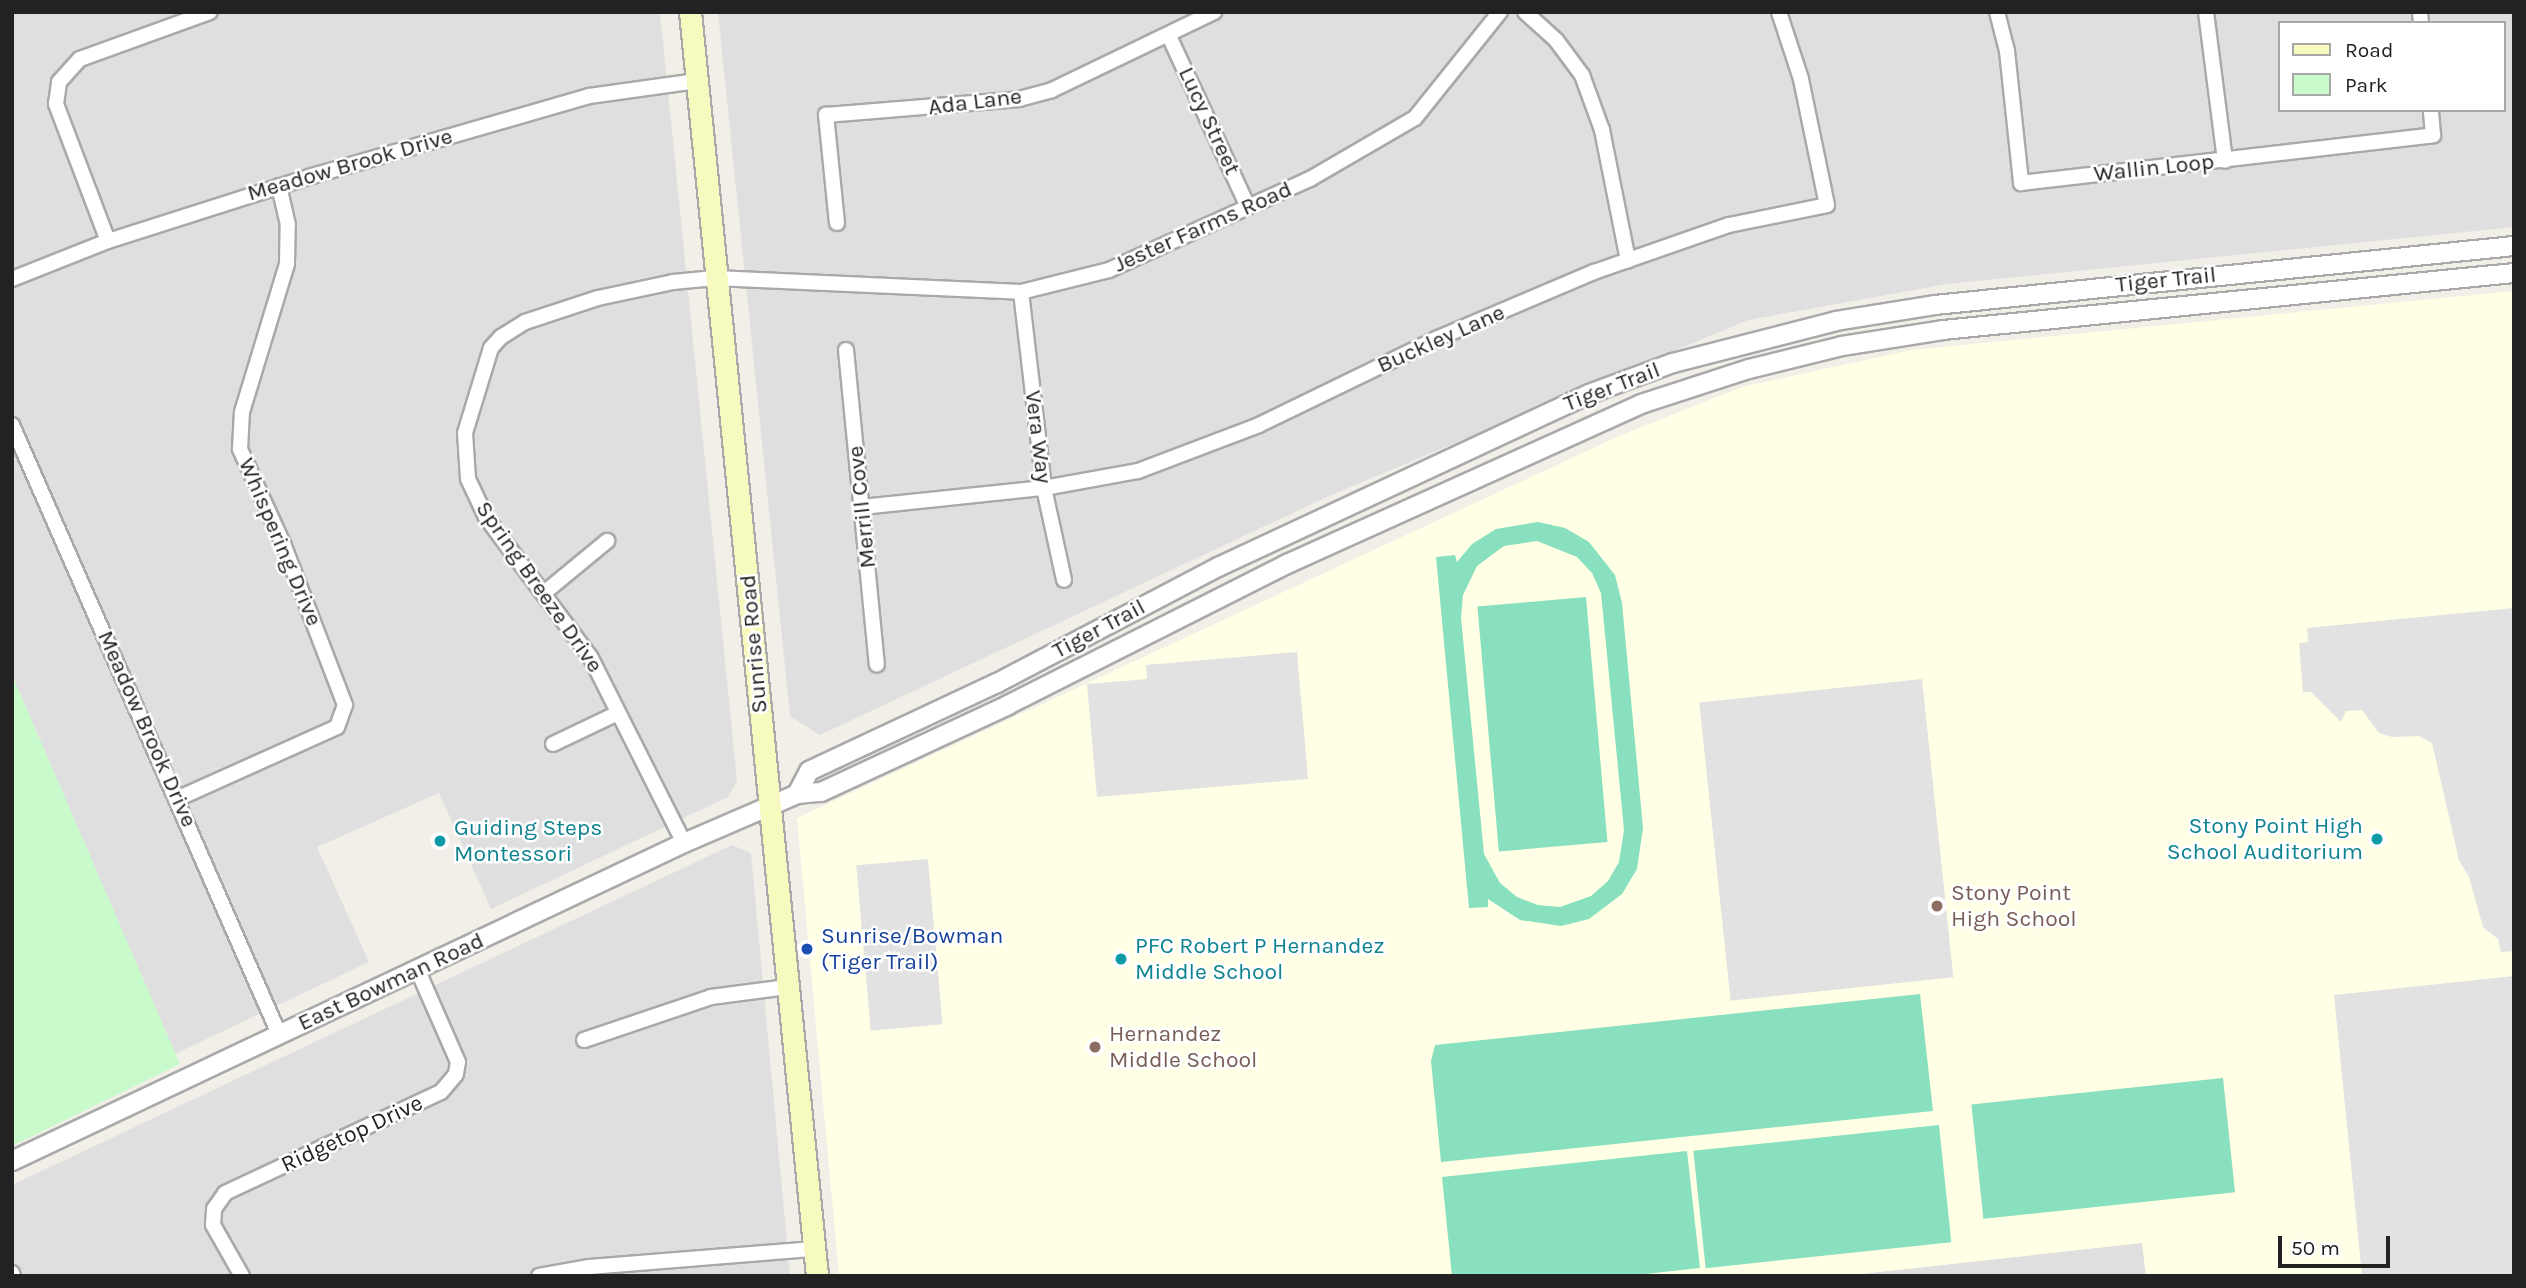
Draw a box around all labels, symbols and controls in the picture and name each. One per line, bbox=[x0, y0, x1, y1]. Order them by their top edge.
legend bbox=[2278, 21, 2505, 112]
text: Road bbox=[2345, 38, 2393, 62]
street label: Lucy Street bbox=[1172, 63, 1246, 179]
text: Park bbox=[2345, 73, 2388, 97]
street label: Ada Lane bbox=[927, 83, 1023, 121]
street label: Meadow Brook Drive bbox=[244, 122, 456, 208]
street label: Wallin Loop bbox=[2092, 148, 2216, 188]
street label: Jester Farms Road bbox=[1110, 175, 1296, 279]
street label: Tiger Trail bbox=[2114, 261, 2218, 299]
street label: Buckley Lane bbox=[1373, 299, 1509, 379]
street label: Tiger Trail bbox=[1560, 356, 1664, 418]
street label: Vera Way bbox=[1019, 389, 1057, 485]
street label: Merrill Cove bbox=[842, 444, 882, 570]
street label: Whispering Drive bbox=[232, 454, 328, 630]
street label: Spring Breeze Drive bbox=[469, 496, 609, 678]
street label: Sunrise Road bbox=[734, 573, 774, 715]
street label: Tiger Trail bbox=[1048, 593, 1150, 665]
street label: Meadow Brook Drive bbox=[91, 626, 203, 832]
place label: Stony Point High School Auditorium bbox=[2167, 812, 2363, 866]
place label: Guiding Steps Montessori bbox=[454, 814, 602, 868]
marker: Stony Point High School Auditorium bbox=[2369, 831, 2385, 847]
marker: Guiding Steps Montessori bbox=[432, 833, 448, 849]
place label: Stony Point High School bbox=[1951, 879, 2077, 933]
marker: Stony Point High School bbox=[1929, 898, 1945, 914]
place label: Sunrise/Bowman (Tiger Trail) bbox=[821, 922, 1003, 976]
street label: East Bowman Road bbox=[294, 927, 488, 1037]
place label: PFC Robert P Hernandez Middle School bbox=[1135, 932, 1384, 986]
marker: Sunrise/Bowman (Tiger Trail) bbox=[799, 941, 815, 957]
marker: PFC Robert P Hernandez Middle School bbox=[1113, 951, 1129, 967]
place label: Hernandez Middle School bbox=[1109, 1020, 1258, 1074]
marker: Hernandez Middle School bbox=[1087, 1039, 1103, 1055]
street label: Ridgetop Drive bbox=[277, 1089, 427, 1179]
scale bar bbox=[2281, 1222, 2393, 1266]
text: 50 m bbox=[2291, 1236, 2340, 1260]

